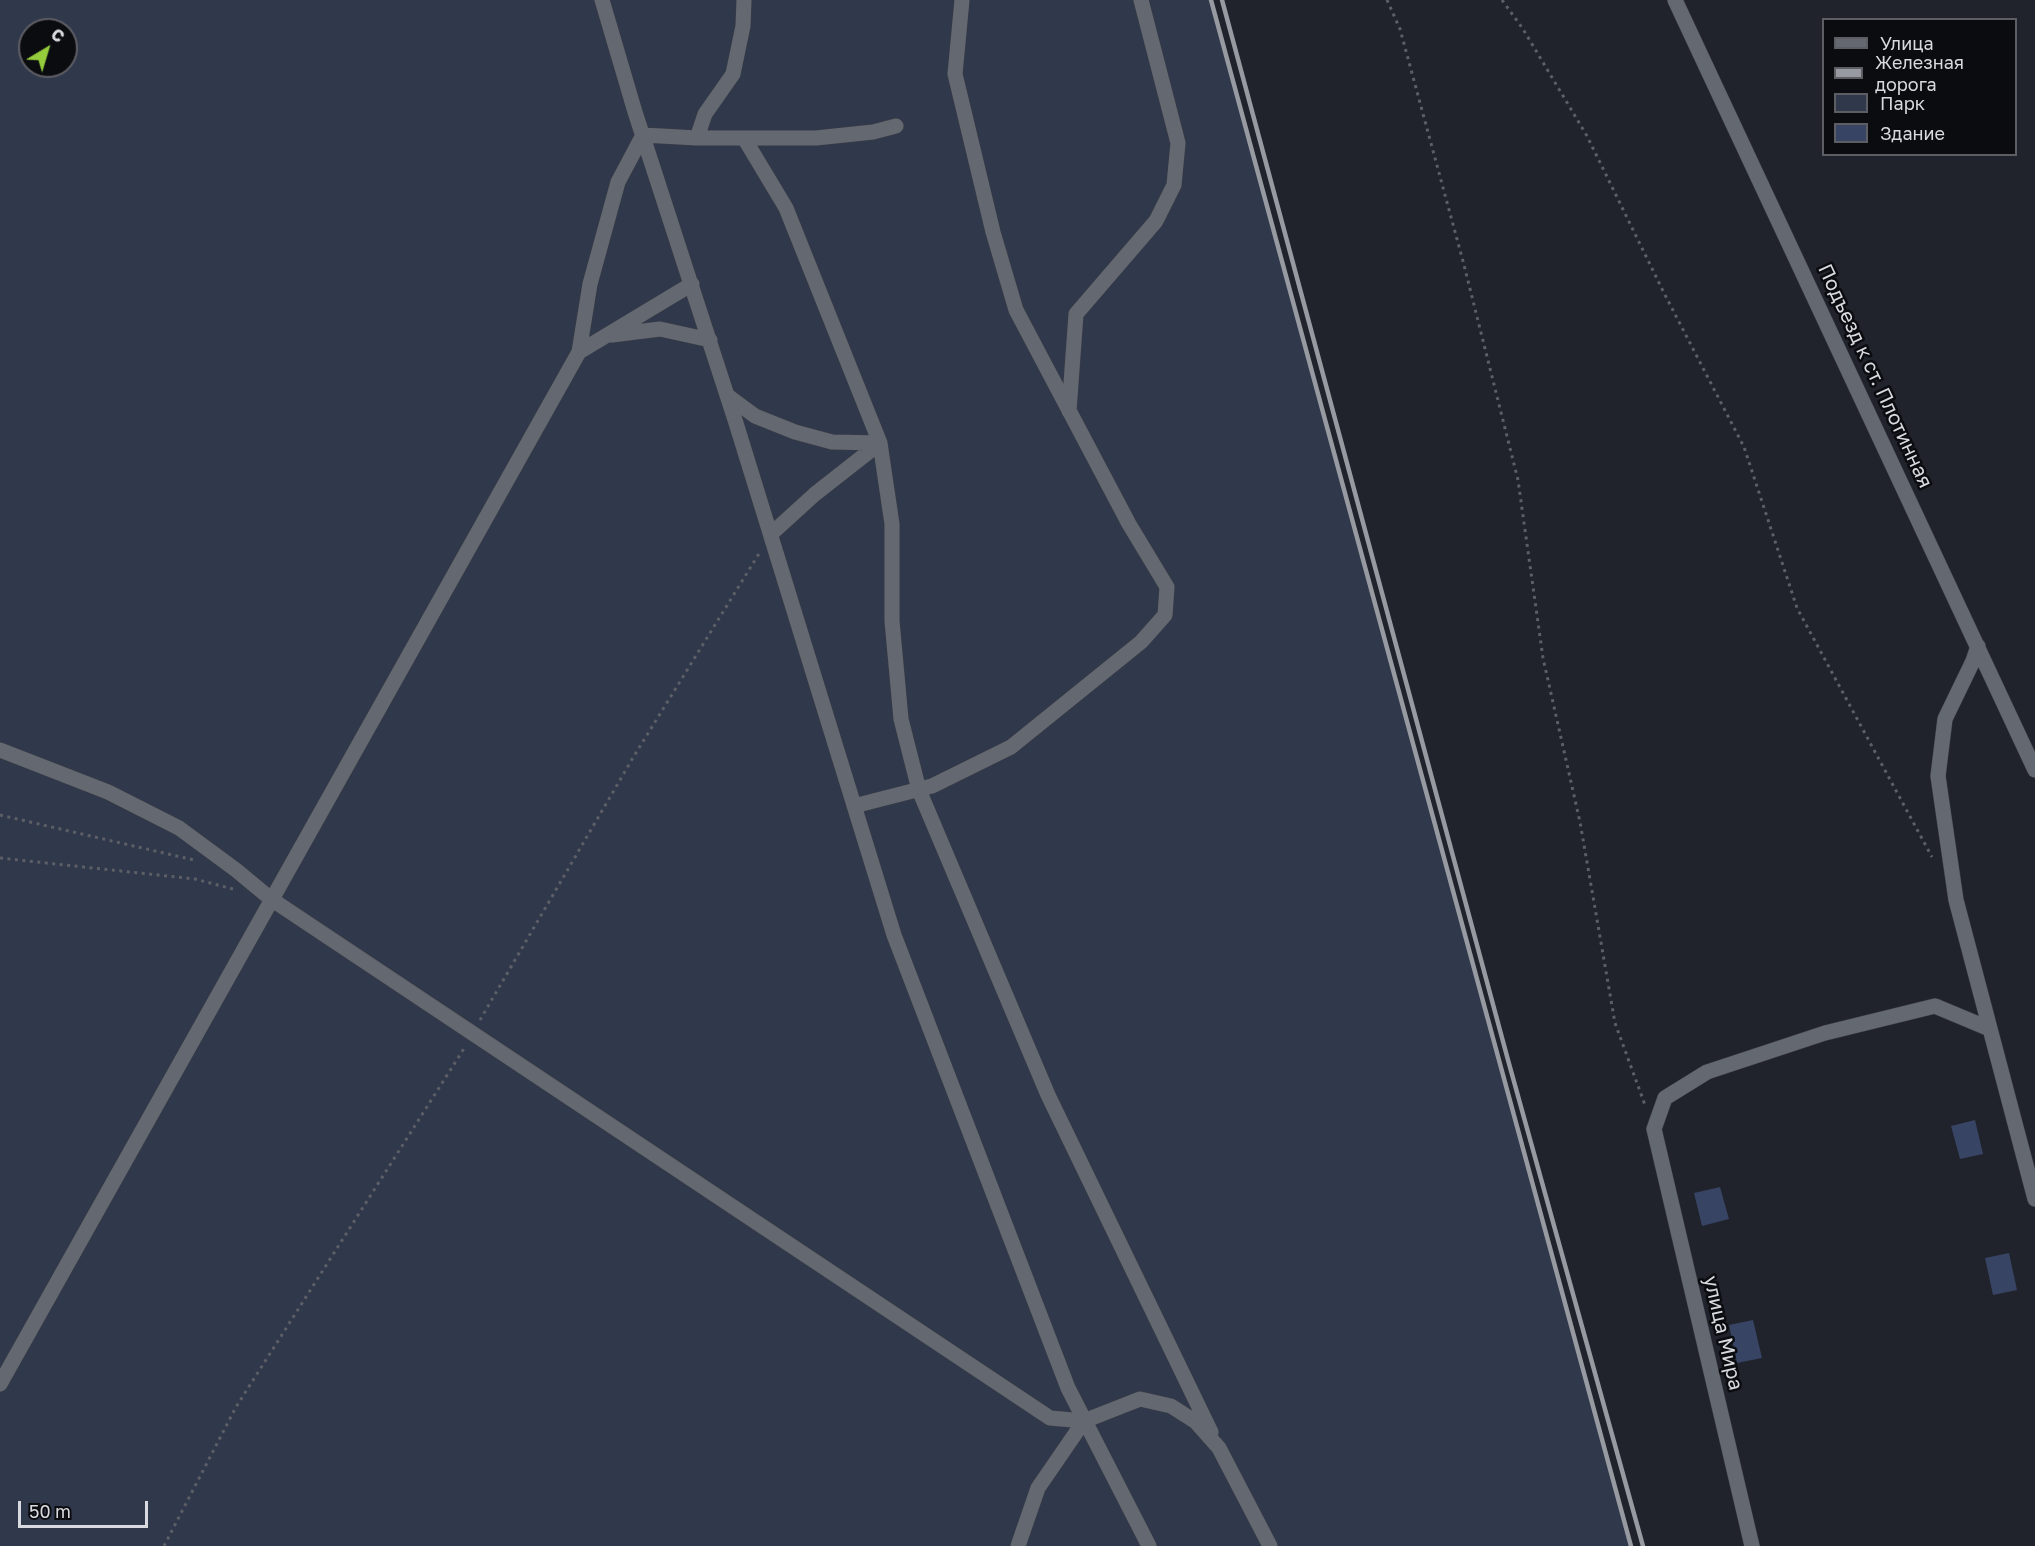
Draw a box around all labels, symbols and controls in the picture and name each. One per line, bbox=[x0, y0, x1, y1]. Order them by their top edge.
north arrow bbox=[18, 18, 78, 78]
legend bbox=[1822, 18, 2017, 156]
text: С bbox=[47, 24, 68, 47]
text: Улица bbox=[1880, 32, 1934, 54]
text: Железная дорога bbox=[1875, 51, 1964, 95]
text: Парк bbox=[1880, 92, 1925, 114]
text: Здание bbox=[1880, 122, 1945, 144]
street label: Подъезд к ст. Плотинная bbox=[1813, 260, 1937, 492]
street label: улица Мира bbox=[1698, 1273, 1748, 1393]
scale bar bbox=[21, 1489, 152, 1527]
text: 50 m bbox=[29, 1500, 71, 1522]

